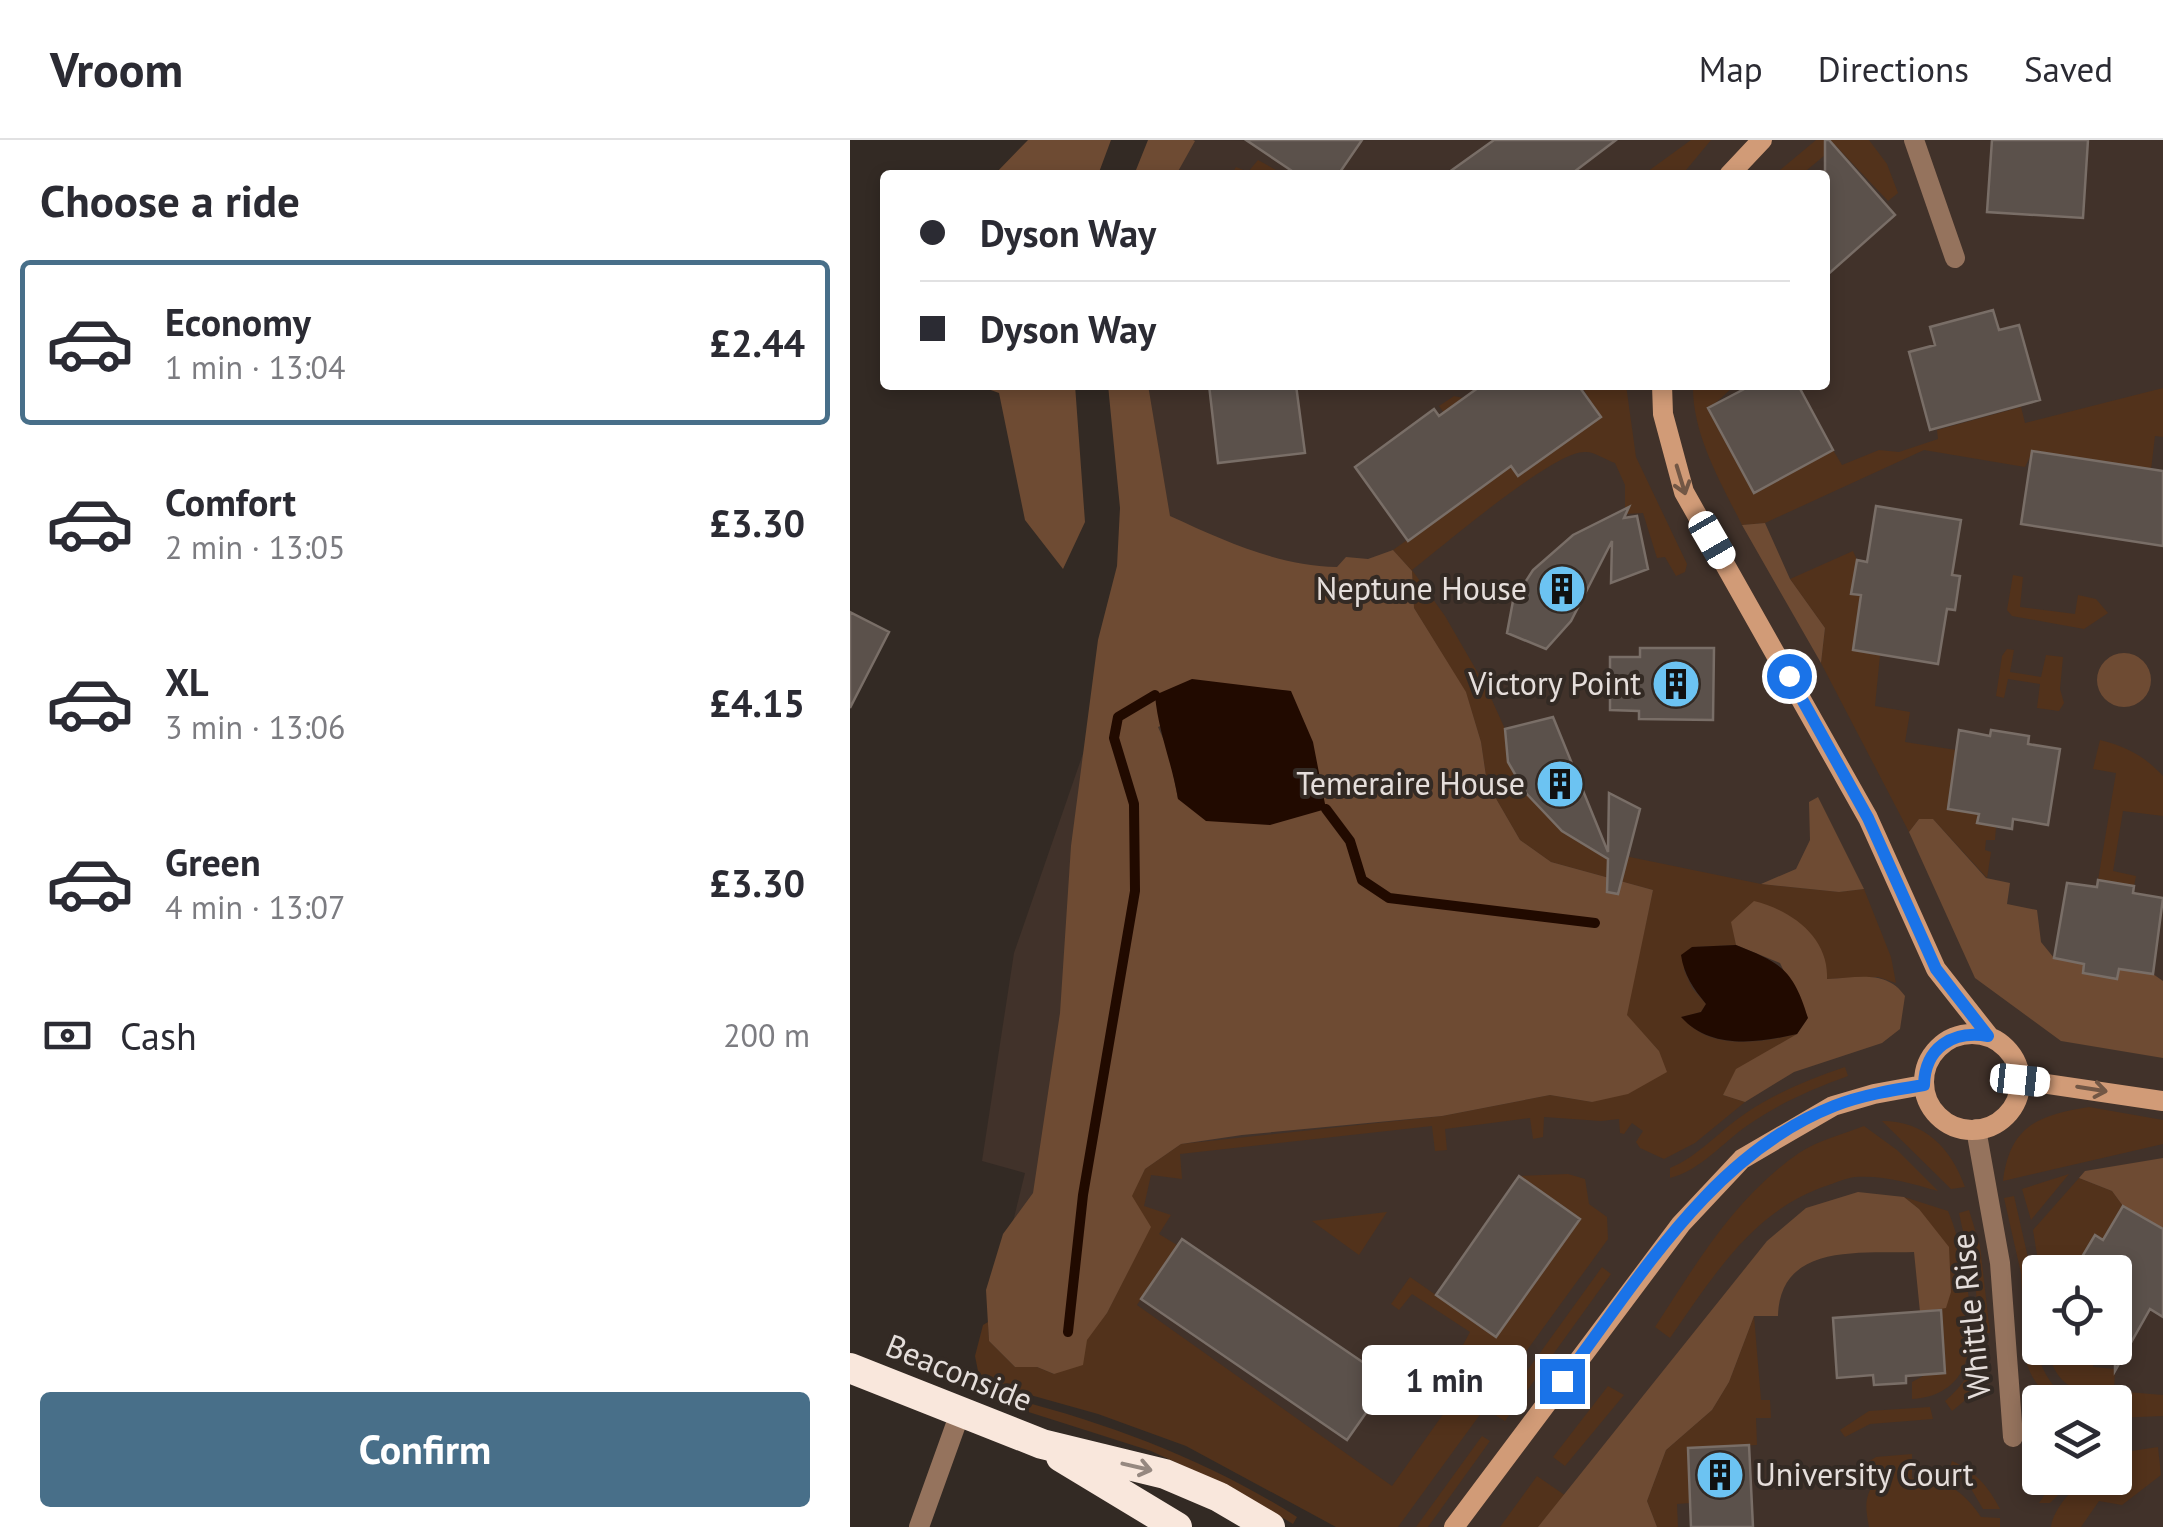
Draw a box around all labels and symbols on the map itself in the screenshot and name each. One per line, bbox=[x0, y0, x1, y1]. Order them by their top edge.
one-way arrow bbox=[1673, 464, 1691, 495]
car bbox=[1684, 507, 1740, 573]
building icon: Neptune House bbox=[1536, 563, 1588, 615]
place label: Neptune House bbox=[1316, 567, 1527, 609]
route start bbox=[1767, 654, 1812, 699]
building icon: Victory Point bbox=[1650, 658, 1702, 710]
place label: Victory Point bbox=[1467, 662, 1641, 704]
building icon: Temeraire House bbox=[1534, 758, 1586, 810]
place label: Temeraire House bbox=[1296, 762, 1525, 804]
car bbox=[1989, 1062, 2051, 1098]
one-way arrow bbox=[2075, 1080, 2107, 1099]
street label: Whittle Rise bbox=[1940, 1231, 2000, 1401]
street label: Beaconside bbox=[880, 1324, 1039, 1421]
callout: 1 min bbox=[1362, 1346, 1527, 1416]
route end bbox=[1540, 1359, 1585, 1404]
building icon: University Court bbox=[1694, 1449, 1746, 1501]
place label: University Court bbox=[1755, 1453, 1974, 1495]
one-way arrow bbox=[1120, 1459, 1152, 1477]

